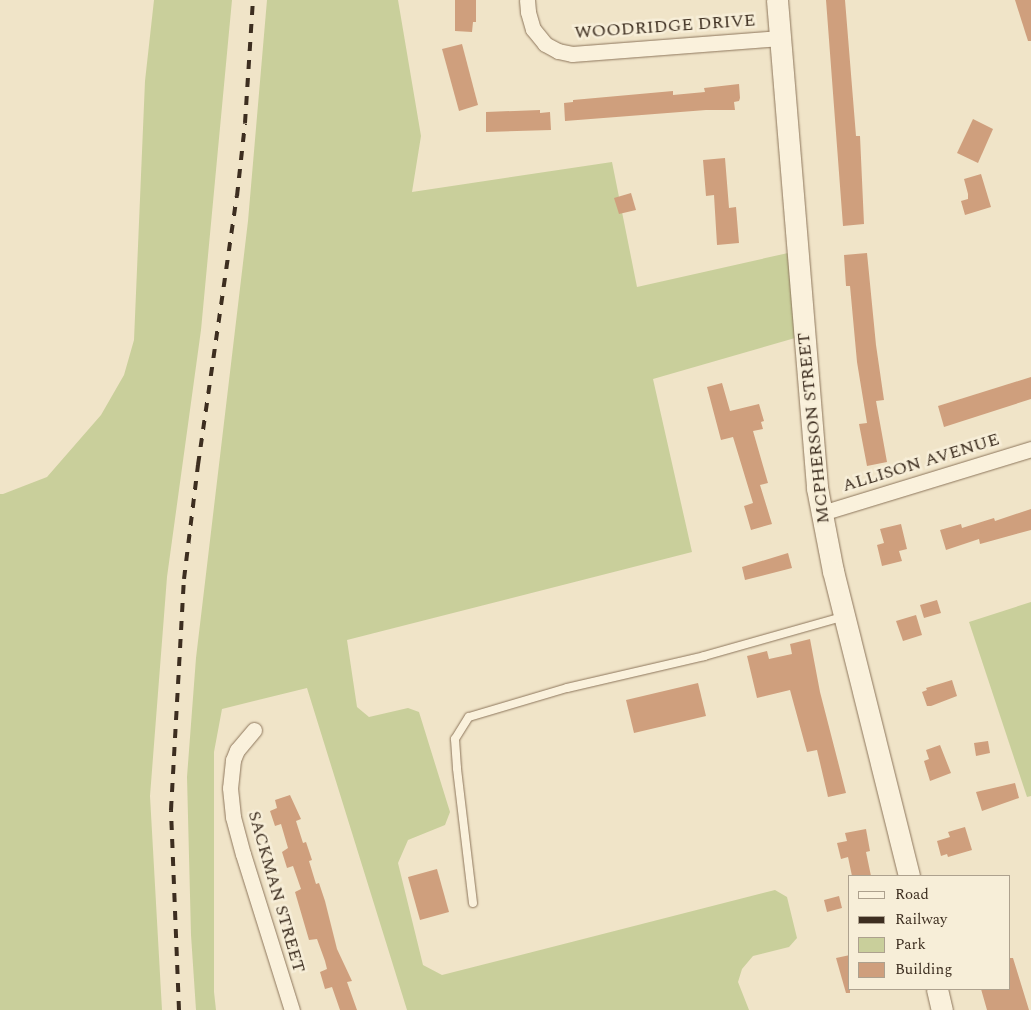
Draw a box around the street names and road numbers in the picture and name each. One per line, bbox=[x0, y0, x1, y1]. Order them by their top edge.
street label: WOODRIDGE DRIVE bbox=[574, 10, 756, 44]
street label: MCPHERSON STREET bbox=[793, 331, 835, 525]
street label: ALLISON AVENUE bbox=[840, 429, 1002, 497]
street label: SACKMAN STREET bbox=[243, 809, 309, 975]

